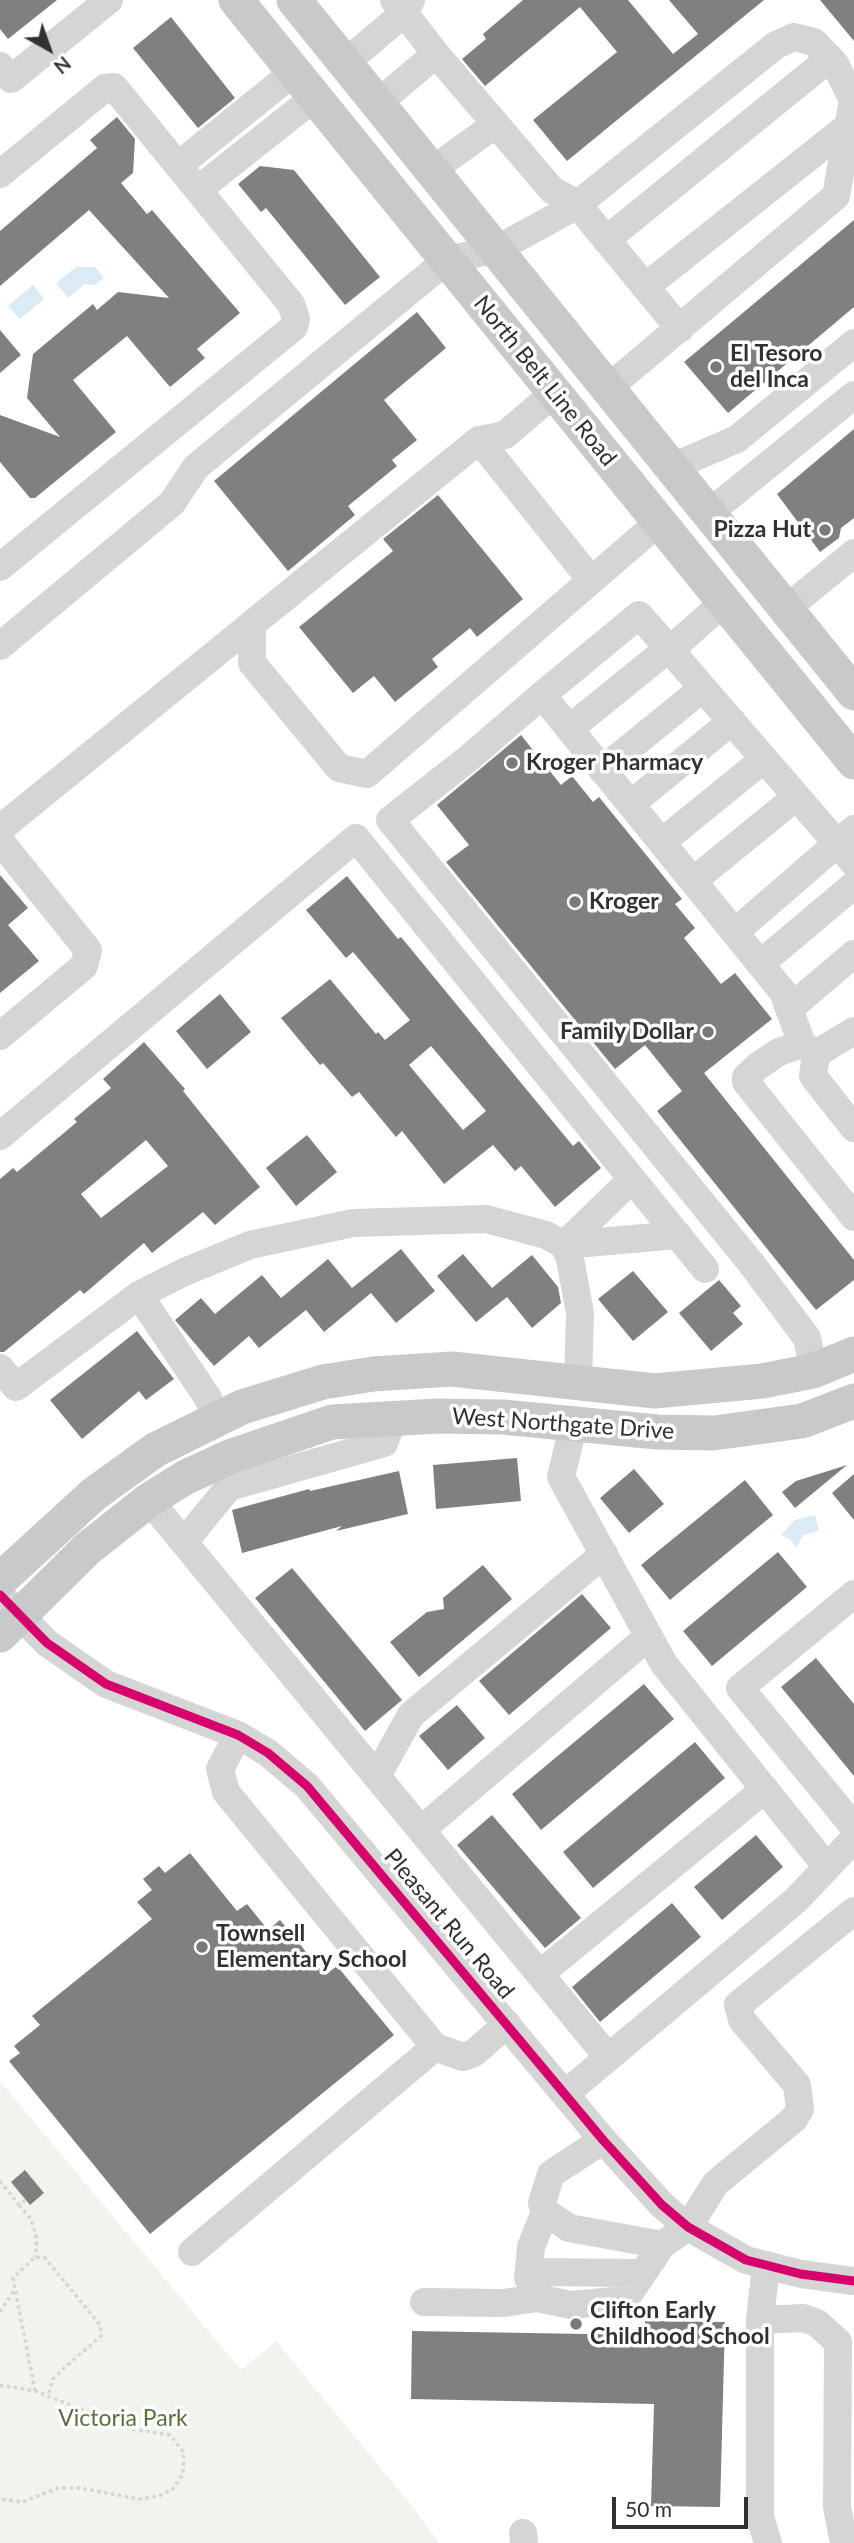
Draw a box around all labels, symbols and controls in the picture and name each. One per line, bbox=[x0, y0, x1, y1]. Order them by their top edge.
north arrow bbox=[14, 14, 84, 84]
text: N bbox=[50, 52, 76, 79]
street label: North Belt Line Road bbox=[468, 290, 622, 472]
place label: El Tesoro del Inca bbox=[730, 340, 823, 394]
marker: El Tesoro del Inca bbox=[708, 359, 724, 375]
place label: Pizza Hut bbox=[714, 516, 811, 544]
marker: Pizza Hut bbox=[817, 522, 833, 538]
place label: Kroger Pharmacy bbox=[526, 749, 703, 777]
marker: Kroger Pharmacy bbox=[504, 755, 520, 771]
place label: Kroger bbox=[589, 888, 659, 916]
marker: Kroger bbox=[567, 894, 583, 910]
place label: Family Dollar bbox=[560, 1018, 694, 1046]
marker: Family Dollar bbox=[700, 1024, 716, 1040]
street label: West Northgate Drive bbox=[451, 1402, 675, 1446]
street label: Pleasant Run Road bbox=[378, 1843, 520, 2005]
place label: Townsell Elementary School bbox=[216, 1920, 407, 1974]
marker: Townsell Elementary School bbox=[194, 1939, 210, 1955]
place label: Clifton Early Childhood School bbox=[590, 2297, 770, 2351]
marker: Clifton Early Childhood School bbox=[568, 2316, 584, 2332]
park label: Victoria Park bbox=[58, 2405, 188, 2433]
scale bar bbox=[616, 2484, 752, 2528]
text: 50 m bbox=[625, 2496, 672, 2521]

